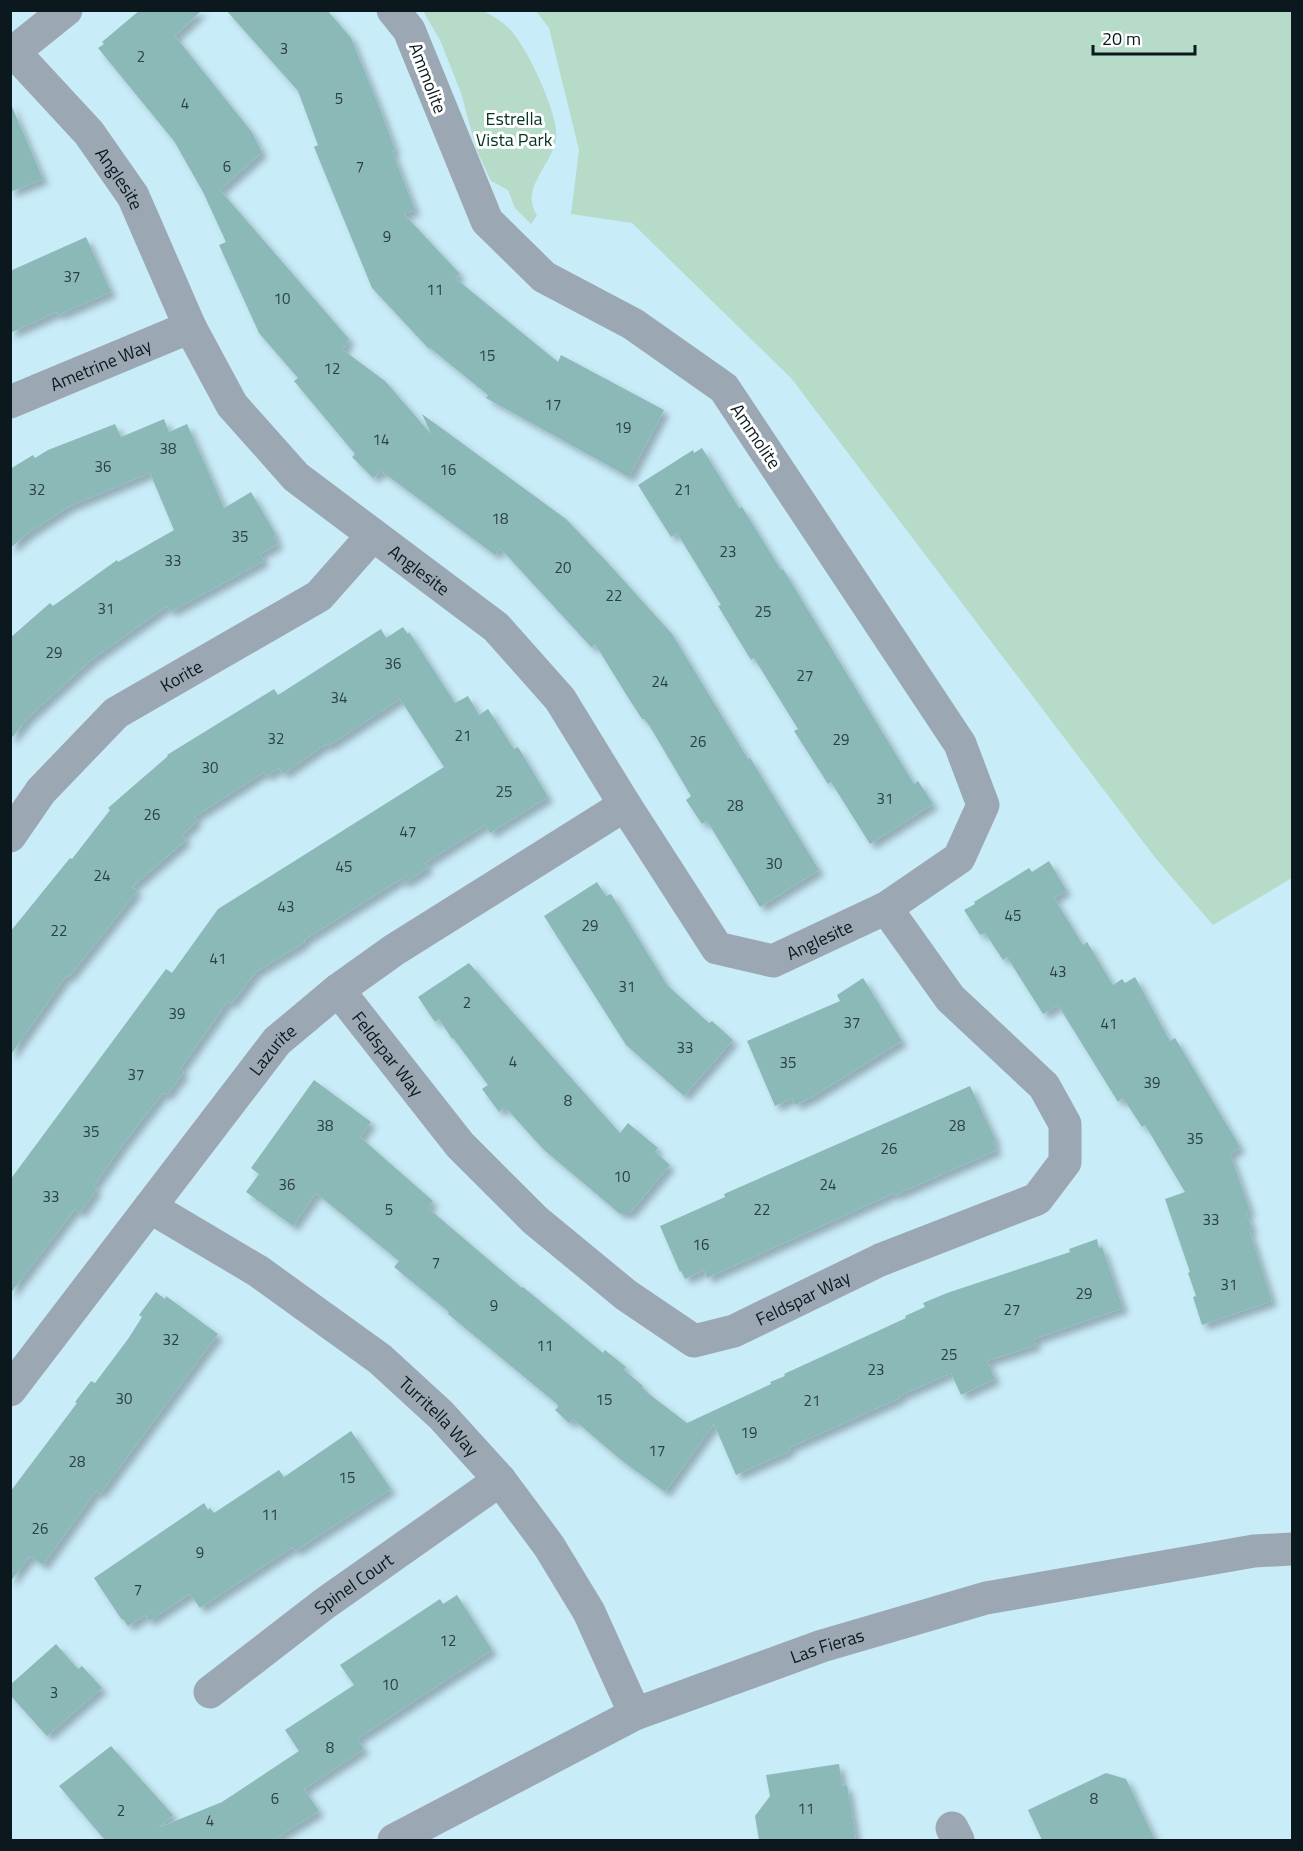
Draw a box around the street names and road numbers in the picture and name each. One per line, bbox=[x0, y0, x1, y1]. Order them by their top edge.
street label: Ammolite bbox=[402, 39, 454, 117]
street label: Anglesite bbox=[89, 141, 151, 214]
street label: Ametrine Way bbox=[46, 331, 156, 397]
street label: Ammolite bbox=[724, 398, 788, 474]
street label: Anglesite bbox=[383, 538, 456, 602]
street label: Korite bbox=[155, 653, 207, 698]
street label: Anglesite bbox=[782, 912, 857, 966]
street label: Feldspar Way bbox=[346, 1005, 431, 1102]
street label: Lazurite bbox=[242, 1017, 302, 1081]
street label: Feldspar Way bbox=[751, 1263, 855, 1332]
street label: Turritella Way bbox=[393, 1369, 486, 1462]
street label: Spinel Court bbox=[308, 1546, 399, 1621]
street label: Las Fieras bbox=[786, 1621, 867, 1670]

